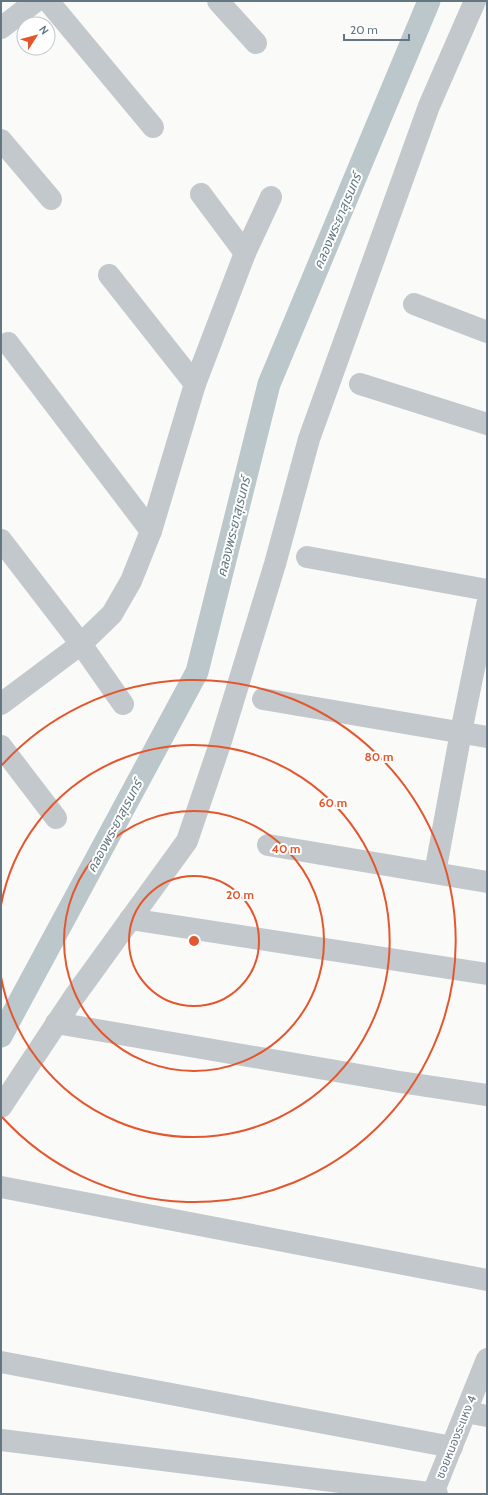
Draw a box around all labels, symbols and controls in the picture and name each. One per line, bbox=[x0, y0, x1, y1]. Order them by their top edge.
north arrow bbox=[16, 16, 56, 56]
scale bar bbox=[344, 16, 409, 42]
text: 20 m bbox=[350, 22, 378, 37]
text: N bbox=[36, 23, 52, 37]
water label: คลองพระยาสุเรนทร์ bbox=[310, 167, 367, 272]
water label: คลองพระยาสุเรนทร์ bbox=[213, 472, 255, 579]
text: 80 m bbox=[365, 749, 393, 764]
water label: คลองพระยาสุเรนทร์ bbox=[83, 774, 148, 875]
text: 60 m bbox=[319, 795, 347, 810]
text: 40 m bbox=[271, 841, 301, 856]
text: 20 m bbox=[226, 887, 254, 902]
centre of rings bbox=[187, 934, 201, 948]
street label: ซอยหนองระแหง 4 bbox=[432, 1393, 479, 1481]

